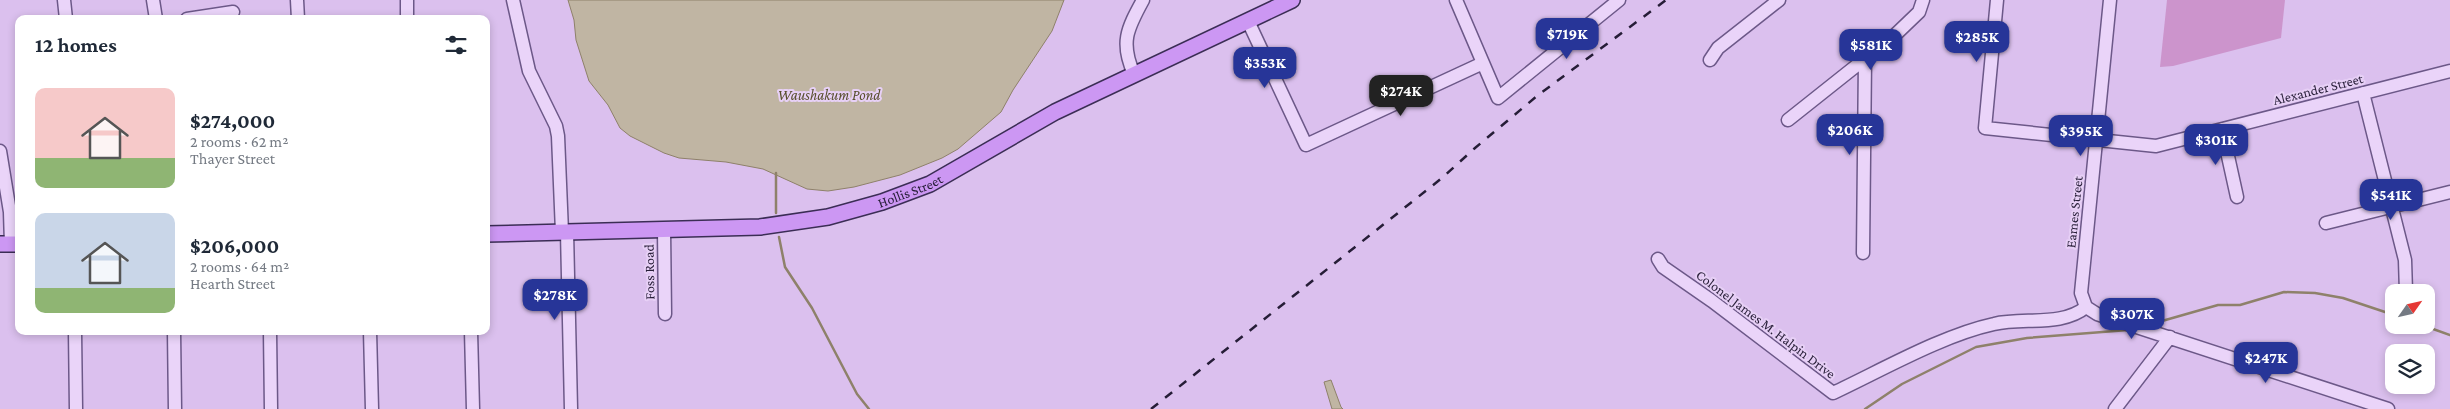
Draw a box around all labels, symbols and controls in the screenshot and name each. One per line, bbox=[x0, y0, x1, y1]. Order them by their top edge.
pin: $719K bbox=[1532, 18, 1602, 60]
pin: $285K bbox=[1942, 20, 2012, 63]
text: $719K bbox=[1547, 25, 1587, 42]
pin: $581K bbox=[1836, 28, 1906, 71]
text: $285K bbox=[1955, 28, 1999, 45]
icon: filters bbox=[442, 31, 470, 59]
text: 12 homes bbox=[35, 33, 117, 57]
text: $581K bbox=[1850, 36, 1892, 53]
pin: $353K bbox=[1230, 46, 1300, 89]
text: $353K bbox=[1244, 54, 1286, 71]
street label: Alexander Street bbox=[2271, 70, 2365, 108]
pin: $274K bbox=[1366, 74, 1436, 117]
text: $274K bbox=[1380, 82, 1422, 99]
water label: Waushakum Pond bbox=[778, 87, 881, 103]
icon: home bbox=[75, 108, 135, 168]
text: $274,000 bbox=[190, 109, 275, 133]
pin: $206K bbox=[1815, 114, 1885, 156]
pin: $395K bbox=[2046, 114, 2116, 157]
text: $206K bbox=[1828, 121, 1872, 138]
text: $395K bbox=[2060, 122, 2102, 139]
pin: $301K bbox=[2181, 124, 2251, 166]
text: $301K bbox=[2195, 131, 2237, 148]
text: 2 rooms · 62 m² bbox=[190, 133, 288, 150]
text: Thayer Street bbox=[190, 150, 275, 167]
street label: Hollis Street bbox=[875, 170, 946, 211]
street label: Eames Street bbox=[2062, 175, 2086, 249]
pin: $541K bbox=[2356, 178, 2426, 221]
text: $541K bbox=[2371, 186, 2411, 203]
icon: home bbox=[75, 233, 135, 293]
text: $206,000 bbox=[190, 234, 279, 258]
street label: Foss Road bbox=[641, 243, 657, 300]
text: 2 rooms · 64 m² bbox=[190, 258, 289, 275]
street label: Colonel James M. Halpin Drive bbox=[1693, 266, 1839, 382]
text: Hearth Street bbox=[190, 275, 275, 292]
pin: $278K bbox=[520, 278, 590, 321]
north arrow bbox=[2385, 284, 2435, 334]
map controls bbox=[2385, 284, 2435, 394]
text: $278K bbox=[534, 286, 576, 303]
pin: $307K bbox=[2097, 298, 2167, 340]
text: $307K bbox=[2110, 305, 2154, 322]
pin: $247K bbox=[2231, 342, 2301, 384]
button: layers bbox=[2385, 344, 2435, 394]
text: $247K bbox=[2245, 349, 2287, 366]

